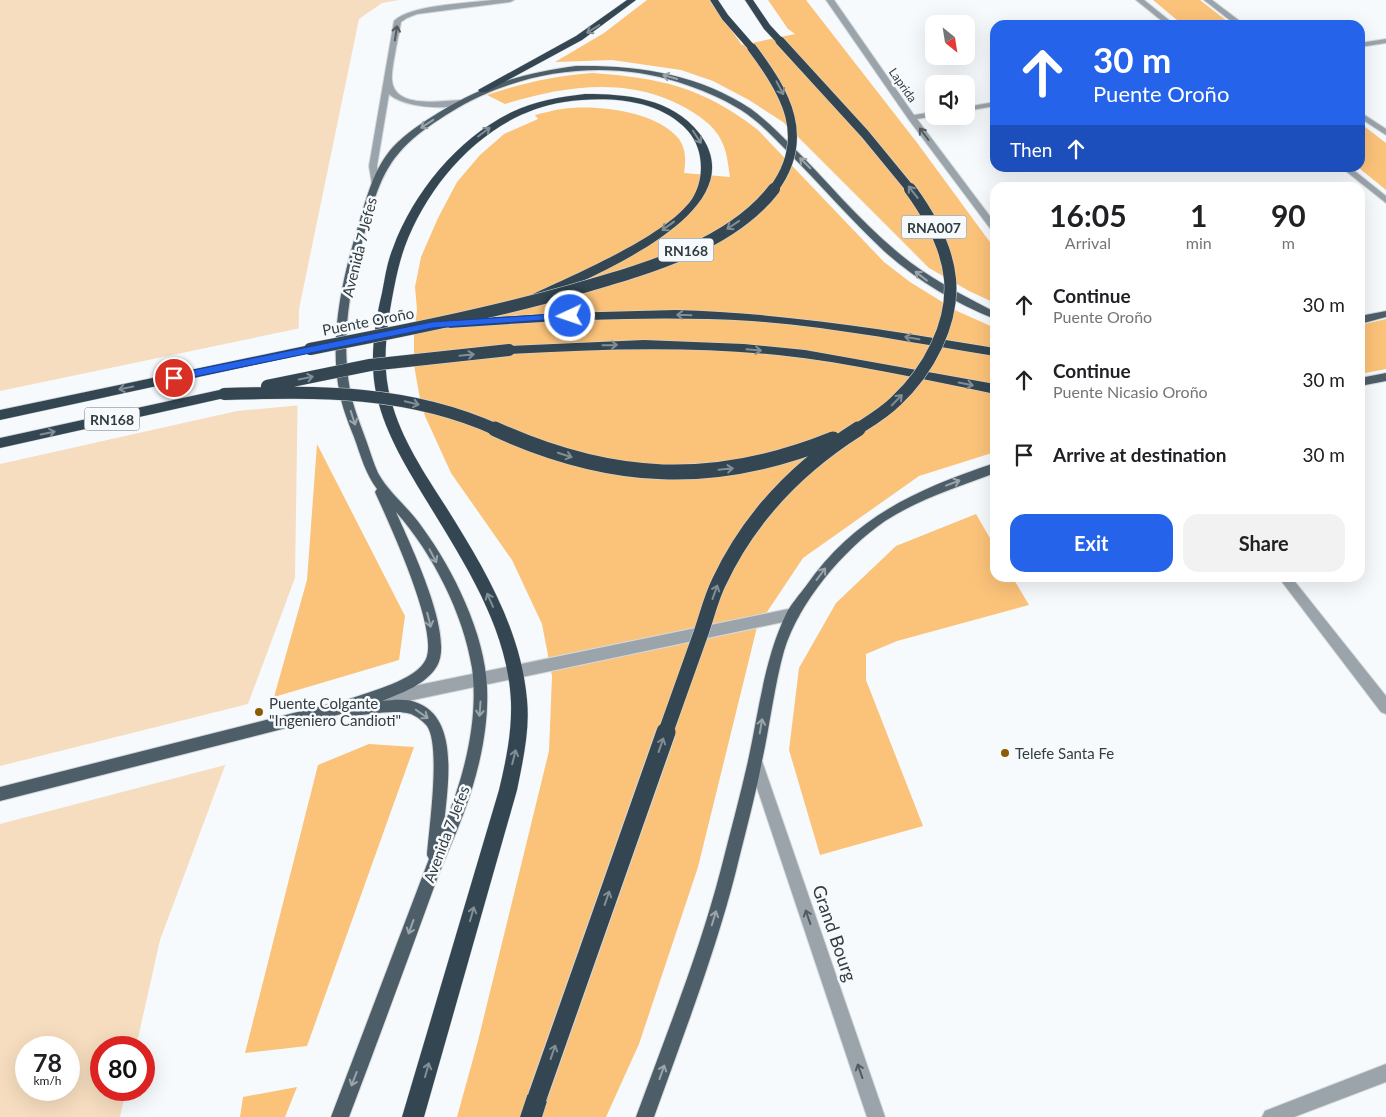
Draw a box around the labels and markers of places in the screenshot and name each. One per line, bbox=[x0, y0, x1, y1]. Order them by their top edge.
pin bbox=[153, 357, 195, 399]
place label: Puente Colgante "Ingeniero Candioti" bbox=[269, 694, 401, 729]
marker: Puente Colgante "Ingeniero Candioti" bbox=[253, 706, 265, 718]
place label: Telefe Santa Fe bbox=[1015, 744, 1114, 762]
marker: Telefe Santa Fe bbox=[999, 747, 1011, 759]

